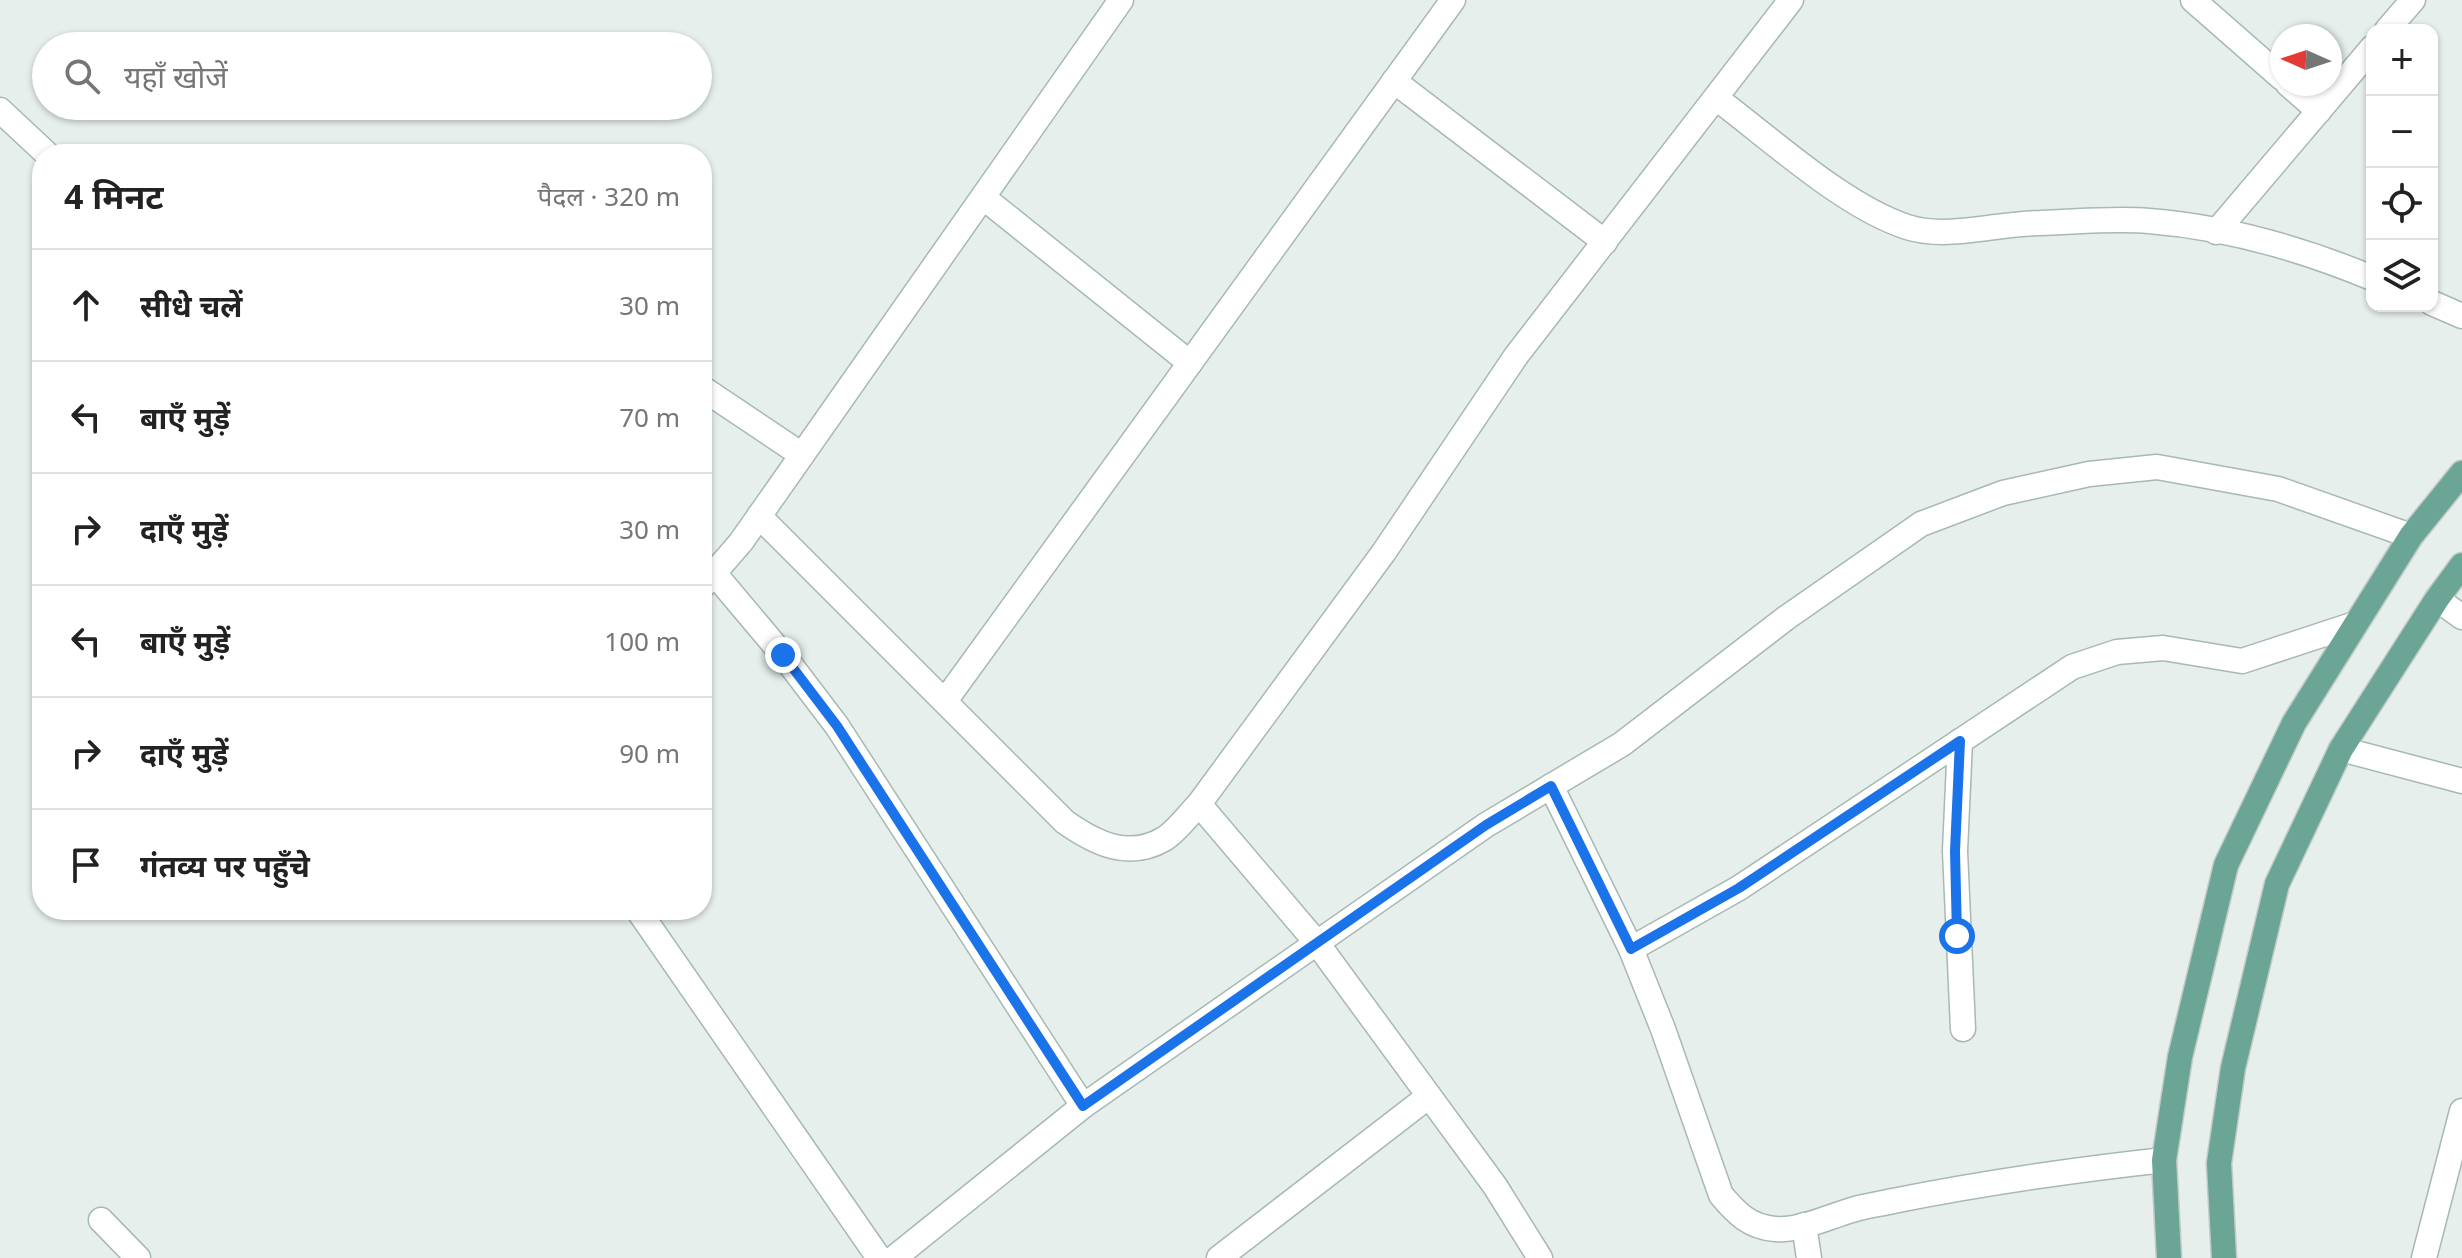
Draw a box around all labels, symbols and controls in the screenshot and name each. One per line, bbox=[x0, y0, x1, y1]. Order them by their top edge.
north arrow bbox=[2270, 24, 2342, 96]
map controls bbox=[2366, 24, 2438, 312]
button: + bbox=[2366, 24, 2438, 96]
search box bbox=[32, 32, 712, 120]
icon: search bbox=[60, 54, 104, 98]
text: यहाँ खोजें bbox=[124, 56, 227, 97]
button: − bbox=[2366, 96, 2438, 168]
button: locate bbox=[2366, 168, 2438, 240]
text: 4 मिनट bbox=[64, 173, 164, 219]
text: पैदल · 320 m bbox=[538, 178, 680, 214]
button: layers bbox=[2366, 240, 2438, 312]
icon: ahead bbox=[64, 283, 108, 327]
text: सीधे चलें bbox=[140, 285, 242, 326]
text: 30 m bbox=[619, 287, 680, 323]
icon: left bbox=[64, 395, 108, 439]
text: बाएँ मुड़ें bbox=[140, 397, 230, 438]
text: 70 m bbox=[619, 399, 680, 435]
icon: right bbox=[64, 507, 108, 551]
text: दाएँ मुड़ें bbox=[140, 509, 228, 550]
text: 30 m bbox=[619, 511, 680, 547]
icon: left bbox=[64, 619, 108, 663]
text: बाएँ मुड़ें bbox=[140, 621, 230, 662]
text: 100 m bbox=[604, 623, 680, 659]
route end bbox=[765, 637, 801, 673]
icon: right bbox=[64, 731, 108, 775]
text: दाएँ मुड़ें bbox=[140, 733, 228, 774]
text: 90 m bbox=[619, 735, 680, 771]
icon: arrive bbox=[64, 843, 108, 887]
text: गंतव्य पर पहुँचे bbox=[140, 845, 310, 886]
route start bbox=[1939, 918, 1975, 954]

